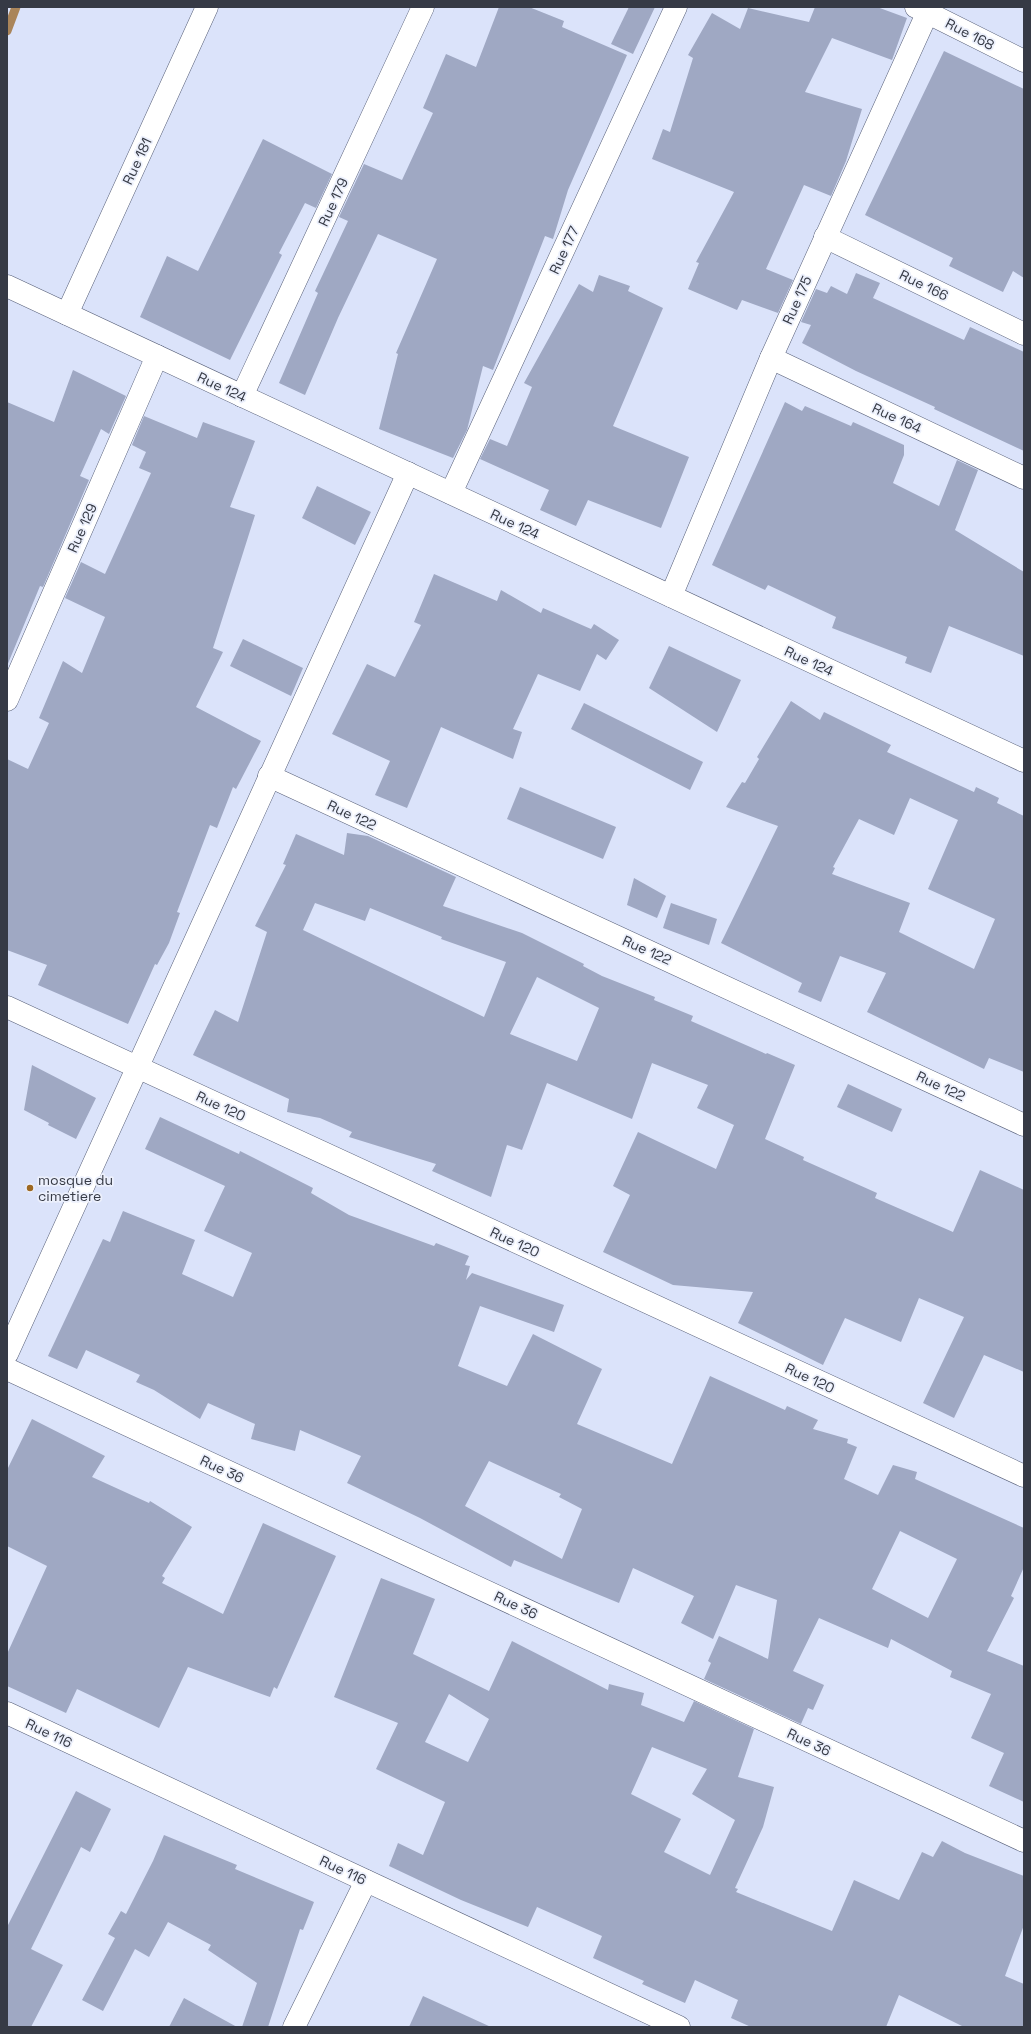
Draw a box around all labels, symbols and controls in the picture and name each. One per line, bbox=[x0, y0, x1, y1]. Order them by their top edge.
street label: Rue 168 bbox=[943, 14, 998, 54]
street label: Rue 181 bbox=[118, 135, 156, 187]
street label: Rue 179 bbox=[314, 175, 352, 229]
street label: Rue 177 bbox=[545, 223, 583, 277]
street label: Rue 166 bbox=[897, 265, 951, 305]
street label: Rue 175 bbox=[778, 273, 816, 327]
street label: Rue 124 bbox=[195, 368, 250, 406]
street label: Rue 164 bbox=[869, 399, 925, 437]
street label: Rue 129 bbox=[63, 501, 101, 555]
street label: Rue 124 bbox=[488, 505, 543, 543]
street label: Rue 124 bbox=[782, 642, 837, 680]
street label: Rue 122 bbox=[325, 796, 379, 834]
street label: Rue 122 bbox=[620, 931, 674, 969]
street label: Rue 122 bbox=[914, 1067, 968, 1105]
street label: Rue 120 bbox=[193, 1087, 249, 1125]
place label: mosque du cimetiere bbox=[38, 1171, 113, 1205]
marker: mosque du cimetiere bbox=[25, 1183, 35, 1193]
street label: Rue 120 bbox=[487, 1223, 543, 1261]
street label: Rue 120 bbox=[782, 1359, 838, 1397]
street label: Rue 36 bbox=[197, 1451, 247, 1487]
street label: Rue 36 bbox=[491, 1587, 541, 1623]
street label: Rue 116 bbox=[23, 1714, 75, 1752]
street label: Rue 36 bbox=[784, 1724, 834, 1760]
street label: Rue 116 bbox=[317, 1851, 369, 1889]

